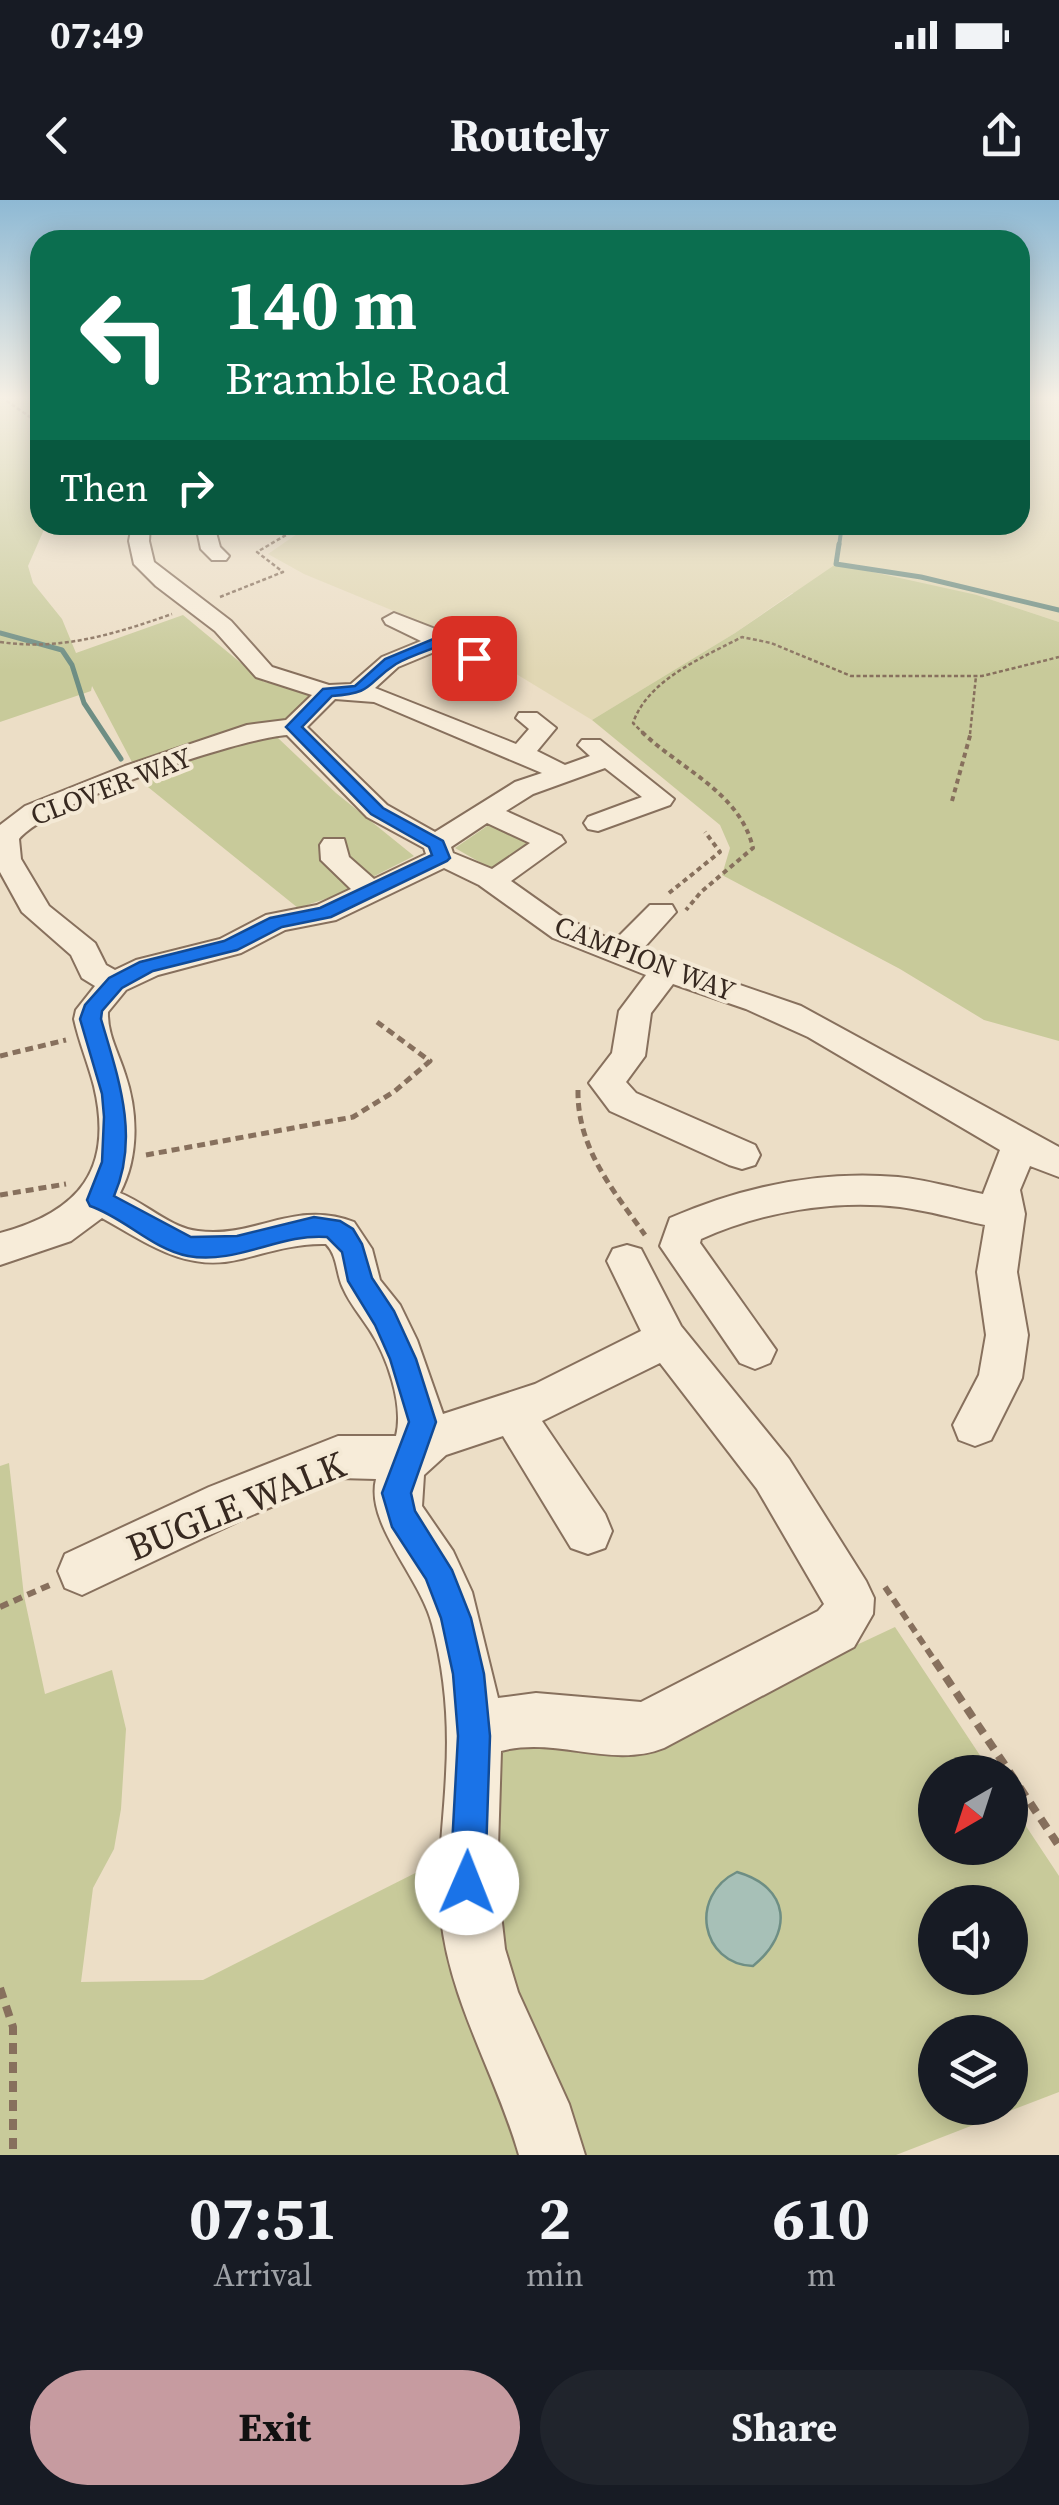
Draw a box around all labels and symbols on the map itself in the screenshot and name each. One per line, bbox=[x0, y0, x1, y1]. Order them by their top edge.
pin bbox=[432, 616, 517, 701]
street label: CLOVER WAY bbox=[25, 738, 197, 834]
street label: CAMPION WAY bbox=[549, 906, 741, 1010]
street label: BUGLE WALK bbox=[119, 1438, 354, 1574]
north arrow bbox=[918, 1755, 1028, 1865]
position arrow bbox=[415, 1831, 519, 1935]

